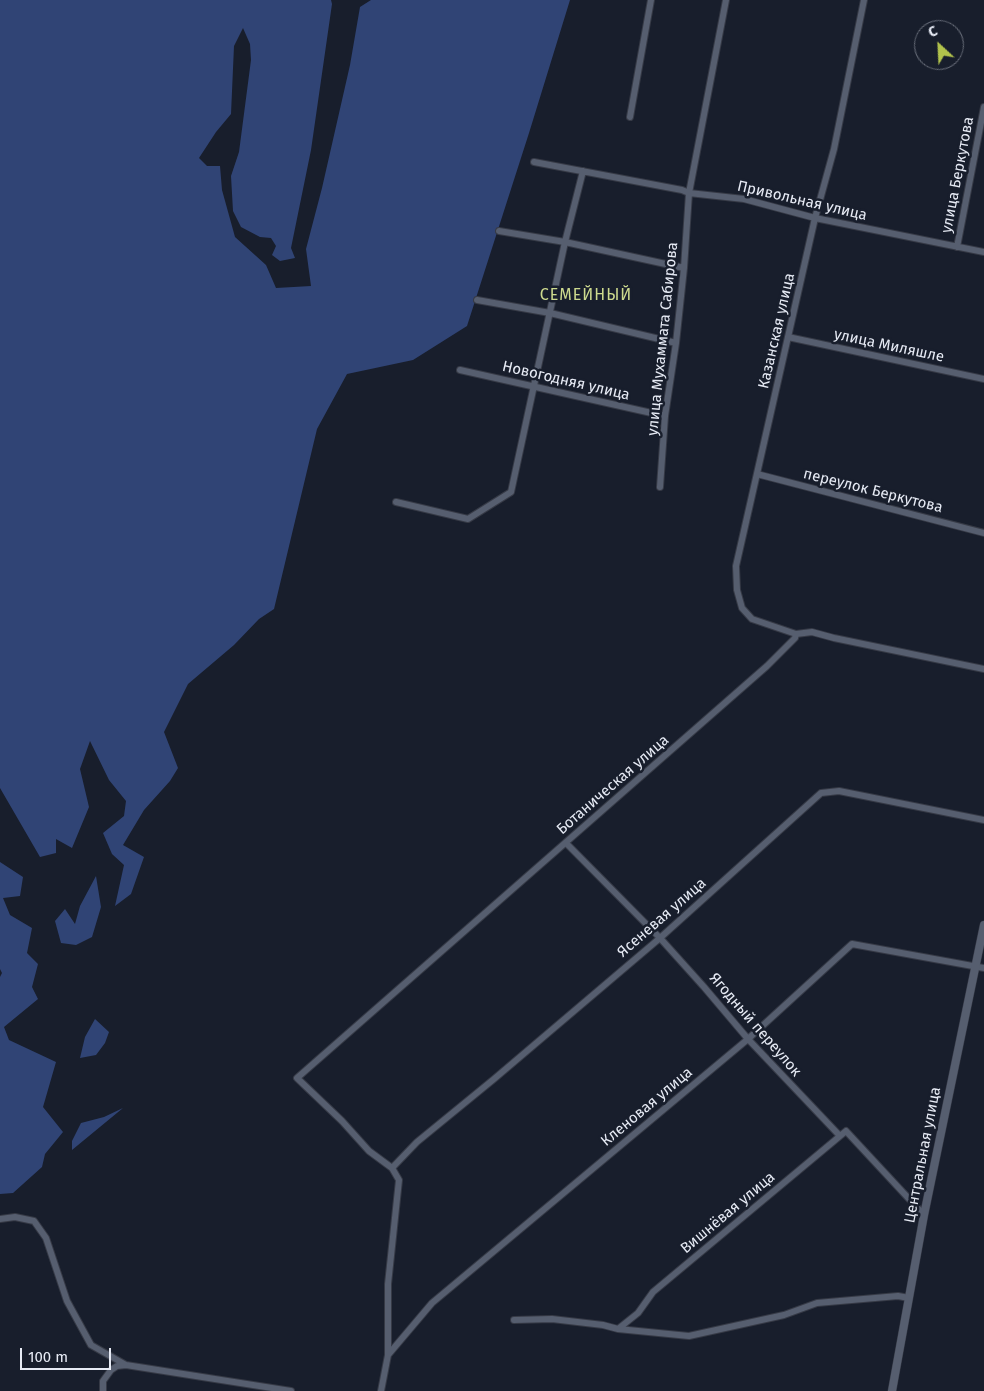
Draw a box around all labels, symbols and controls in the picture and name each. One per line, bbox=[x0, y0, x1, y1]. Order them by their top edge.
north arrow bbox=[914, 20, 964, 70]
text: С bbox=[926, 22, 940, 41]
street label: улица Беркутова bbox=[938, 115, 978, 235]
street label: Привольная улица bbox=[735, 177, 869, 225]
street label: улица Мухаммата Сабирова bbox=[644, 241, 682, 437]
street label: Казанская улица bbox=[755, 271, 799, 391]
district label: СЕМЕЙНЫЙ bbox=[539, 286, 633, 306]
street label: улица Миляшле bbox=[832, 326, 946, 366]
street label: Новогодняя улица bbox=[500, 358, 632, 404]
street label: переулок Беркутова bbox=[801, 465, 945, 517]
street label: Ботаническая улица bbox=[553, 731, 673, 839]
street label: Ясеневая улица bbox=[614, 875, 710, 961]
street label: Ягодный переулок bbox=[705, 969, 805, 1081]
street label: Кленовая улица bbox=[598, 1064, 696, 1150]
street label: Центральная улица bbox=[901, 1085, 945, 1225]
street label: Вишнёвая улица bbox=[677, 1168, 779, 1258]
scale bar bbox=[22, 1338, 114, 1370]
text: 100 m bbox=[28, 1348, 68, 1366]

